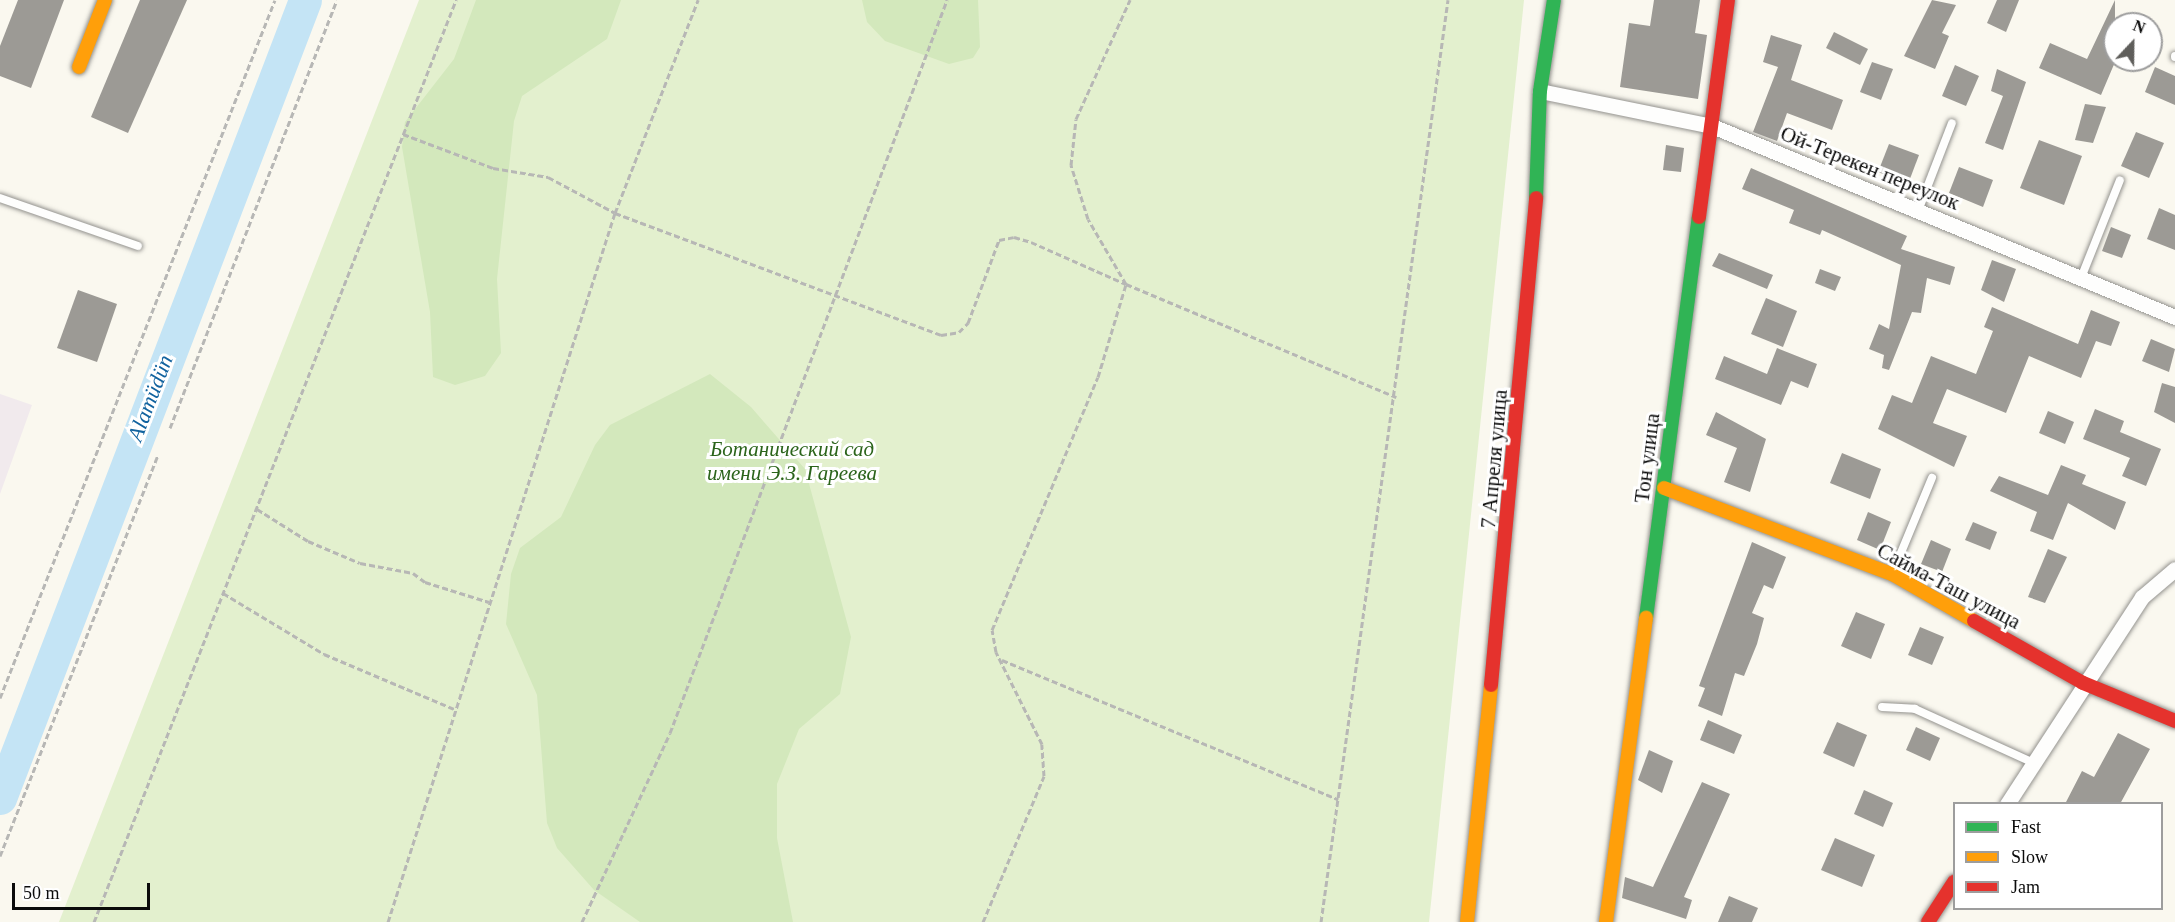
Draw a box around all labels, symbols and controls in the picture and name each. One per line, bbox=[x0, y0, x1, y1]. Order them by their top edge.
north arrow bbox=[2103, 12, 2163, 72]
text: N bbox=[2131, 17, 2148, 37]
street label: Ой-Терекен переулок bbox=[1777, 121, 1963, 215]
water label: Alamüdün bbox=[121, 351, 179, 445]
street label: 7 Апреля улица bbox=[1475, 389, 1513, 529]
street label: Тон улица bbox=[1629, 412, 1665, 504]
park label: Ботанический сад имени Э.З. Гареева bbox=[707, 436, 877, 486]
street label: Сайма-Таш улица bbox=[1873, 538, 2025, 634]
legend bbox=[1953, 802, 2163, 910]
text: Fast bbox=[2011, 817, 2041, 837]
text: Slow bbox=[2011, 847, 2048, 867]
scale bar bbox=[15, 871, 153, 909]
text: Jam bbox=[2011, 877, 2040, 897]
text: 50 m bbox=[23, 883, 60, 903]

